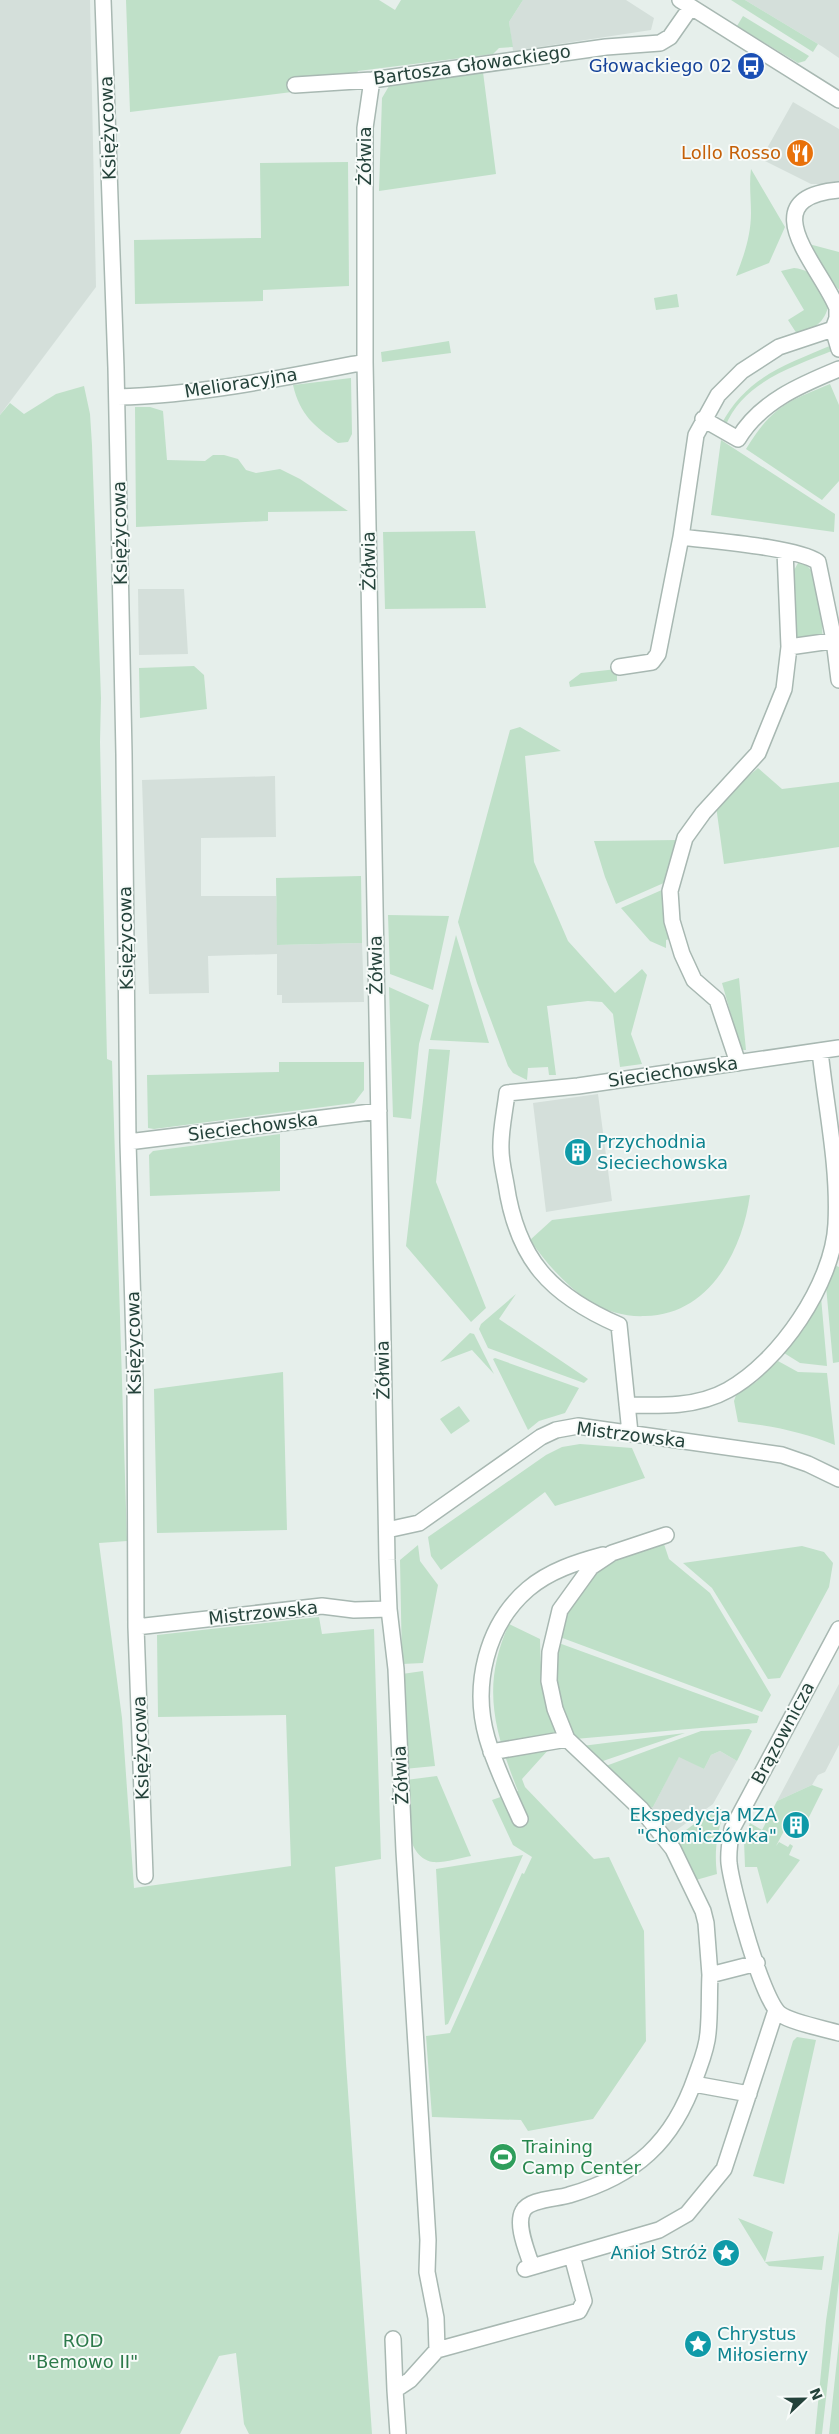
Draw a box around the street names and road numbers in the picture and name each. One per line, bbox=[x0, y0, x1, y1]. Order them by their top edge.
street label: Bartosza Głowackiego bbox=[372, 40, 572, 89]
street label: Księżycowa bbox=[95, 76, 120, 180]
street label: Żółwia bbox=[354, 126, 375, 186]
street label: Melioracyjna bbox=[183, 363, 299, 402]
street label: Księżycowa bbox=[108, 481, 131, 585]
street label: Żółwia bbox=[357, 531, 380, 591]
street label: Księżycowa bbox=[114, 886, 137, 990]
street label: Żółwia bbox=[364, 935, 387, 995]
street label: Sieciechowska bbox=[607, 1052, 739, 1091]
street label: Sieciechowska bbox=[187, 1108, 319, 1145]
street label: Księżycowa bbox=[122, 1291, 145, 1395]
street label: Żółwia bbox=[371, 1340, 394, 1400]
street label: Mistrzowska bbox=[575, 1417, 687, 1452]
street label: Mistrzowska bbox=[207, 1596, 319, 1629]
street label: Brązownicza bbox=[747, 1678, 818, 1787]
street label: Księżycowa bbox=[128, 1696, 153, 1800]
street label: Żółwia bbox=[388, 1745, 413, 1805]

